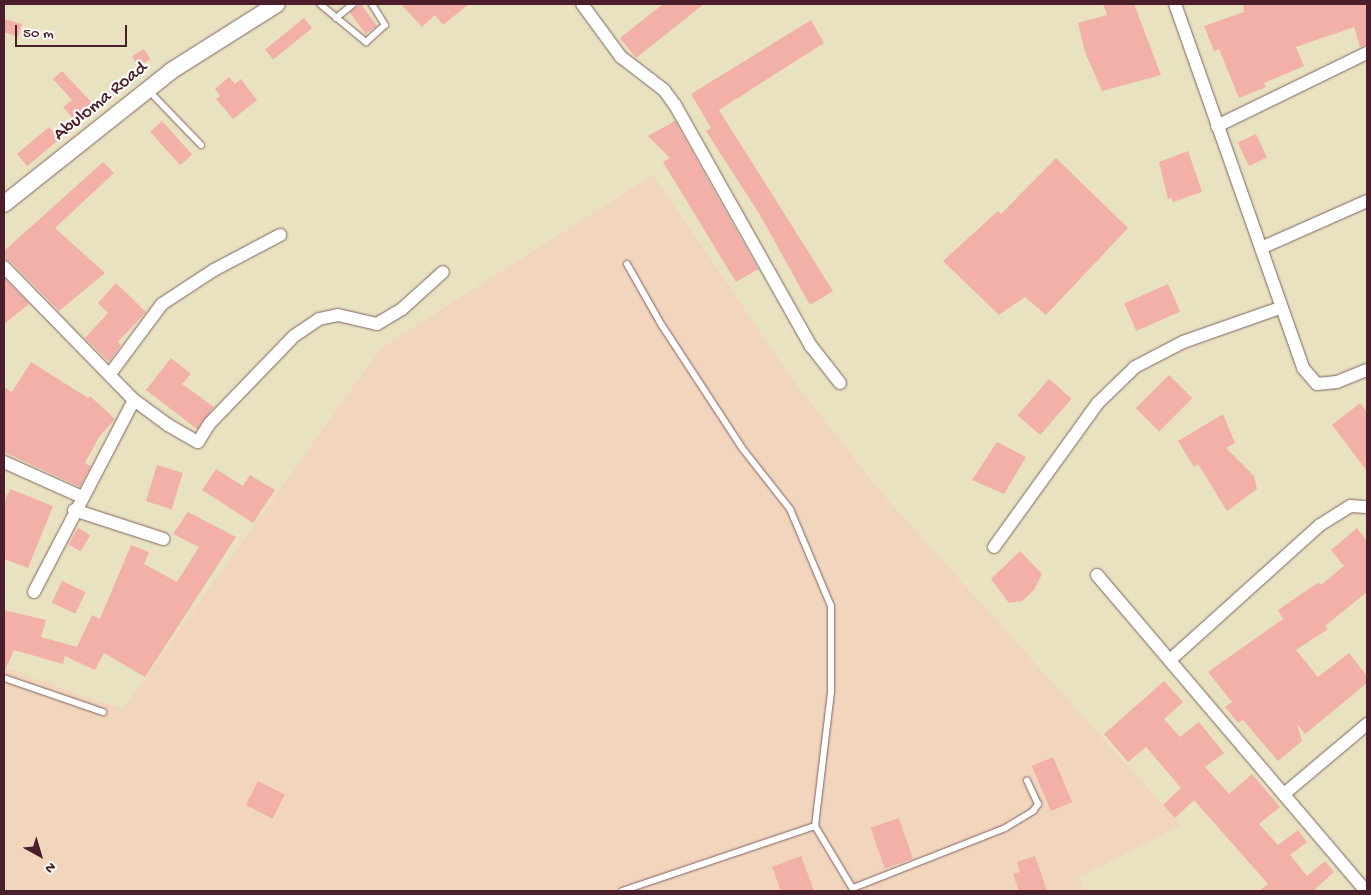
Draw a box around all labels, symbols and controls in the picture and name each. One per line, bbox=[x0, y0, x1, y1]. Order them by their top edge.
scale bar bbox=[18, 15, 130, 47]
text: 50 m bbox=[23, 25, 54, 43]
street label: Abuloma Road bbox=[49, 57, 153, 147]
north arrow bbox=[15, 830, 65, 880]
text: N bbox=[41, 858, 59, 877]

